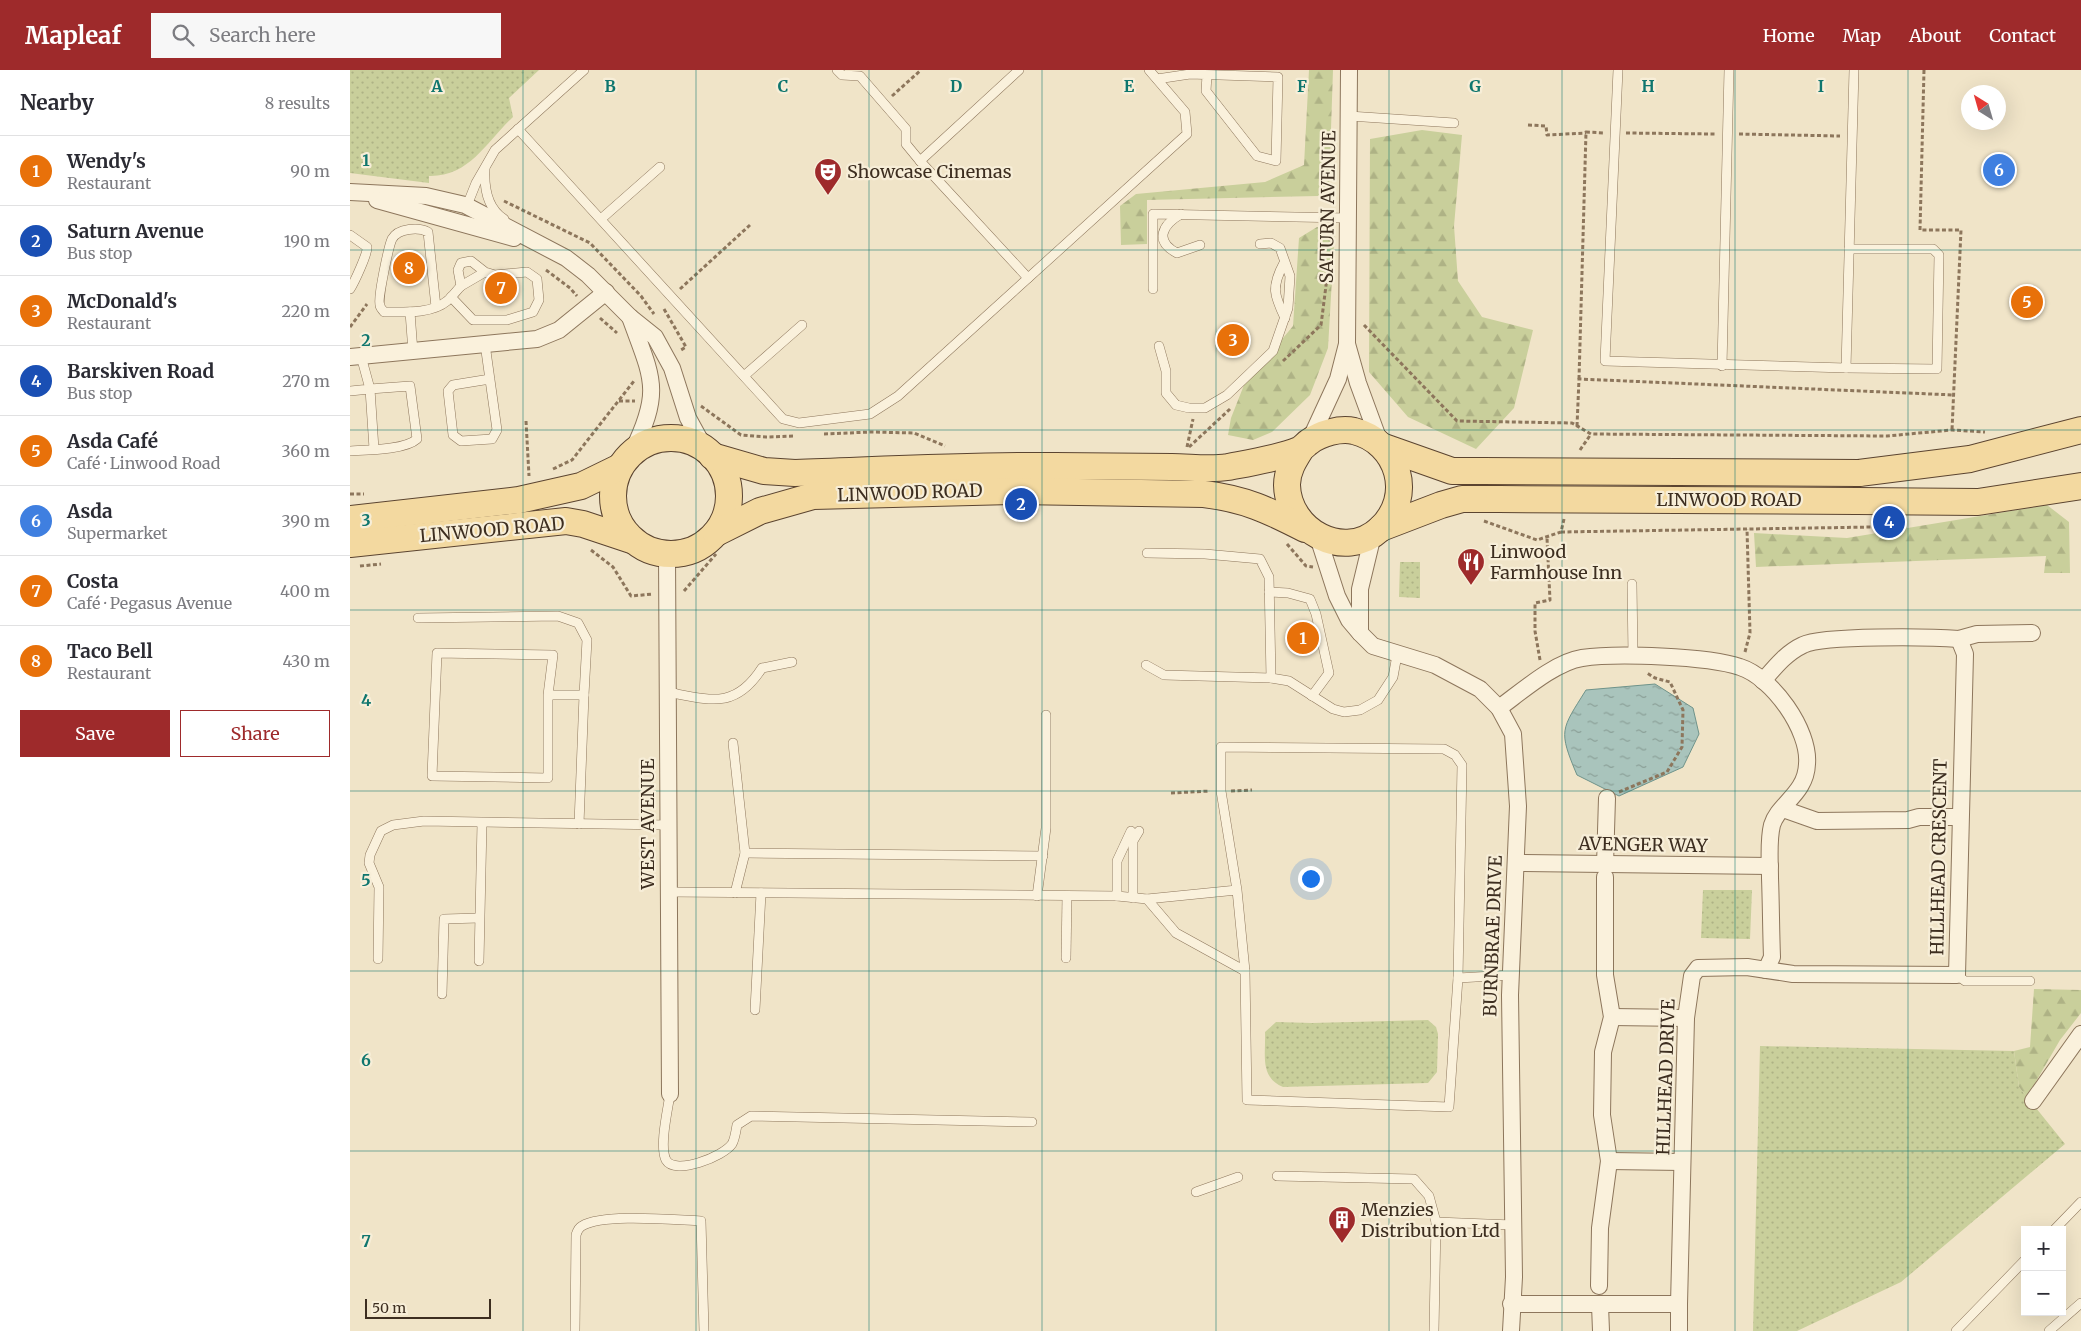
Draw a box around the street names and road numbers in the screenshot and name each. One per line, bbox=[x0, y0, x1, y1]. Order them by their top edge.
street label: SATURN AVENUE bbox=[1315, 130, 1340, 284]
street label: LINWOOD ROAD bbox=[837, 478, 983, 507]
street label: LINWOOD ROAD bbox=[1656, 488, 1802, 511]
street label: LINWOOD ROAD bbox=[419, 512, 565, 547]
street label: WEST AVENUE bbox=[636, 758, 659, 890]
street label: HILLHEAD CRESCENT bbox=[1925, 758, 1952, 956]
street label: AVENGER WAY bbox=[1577, 832, 1708, 857]
street label: BURNBRAE DRIVE bbox=[1478, 854, 1507, 1017]
street label: HILLHEAD DRIVE bbox=[1651, 998, 1680, 1156]

